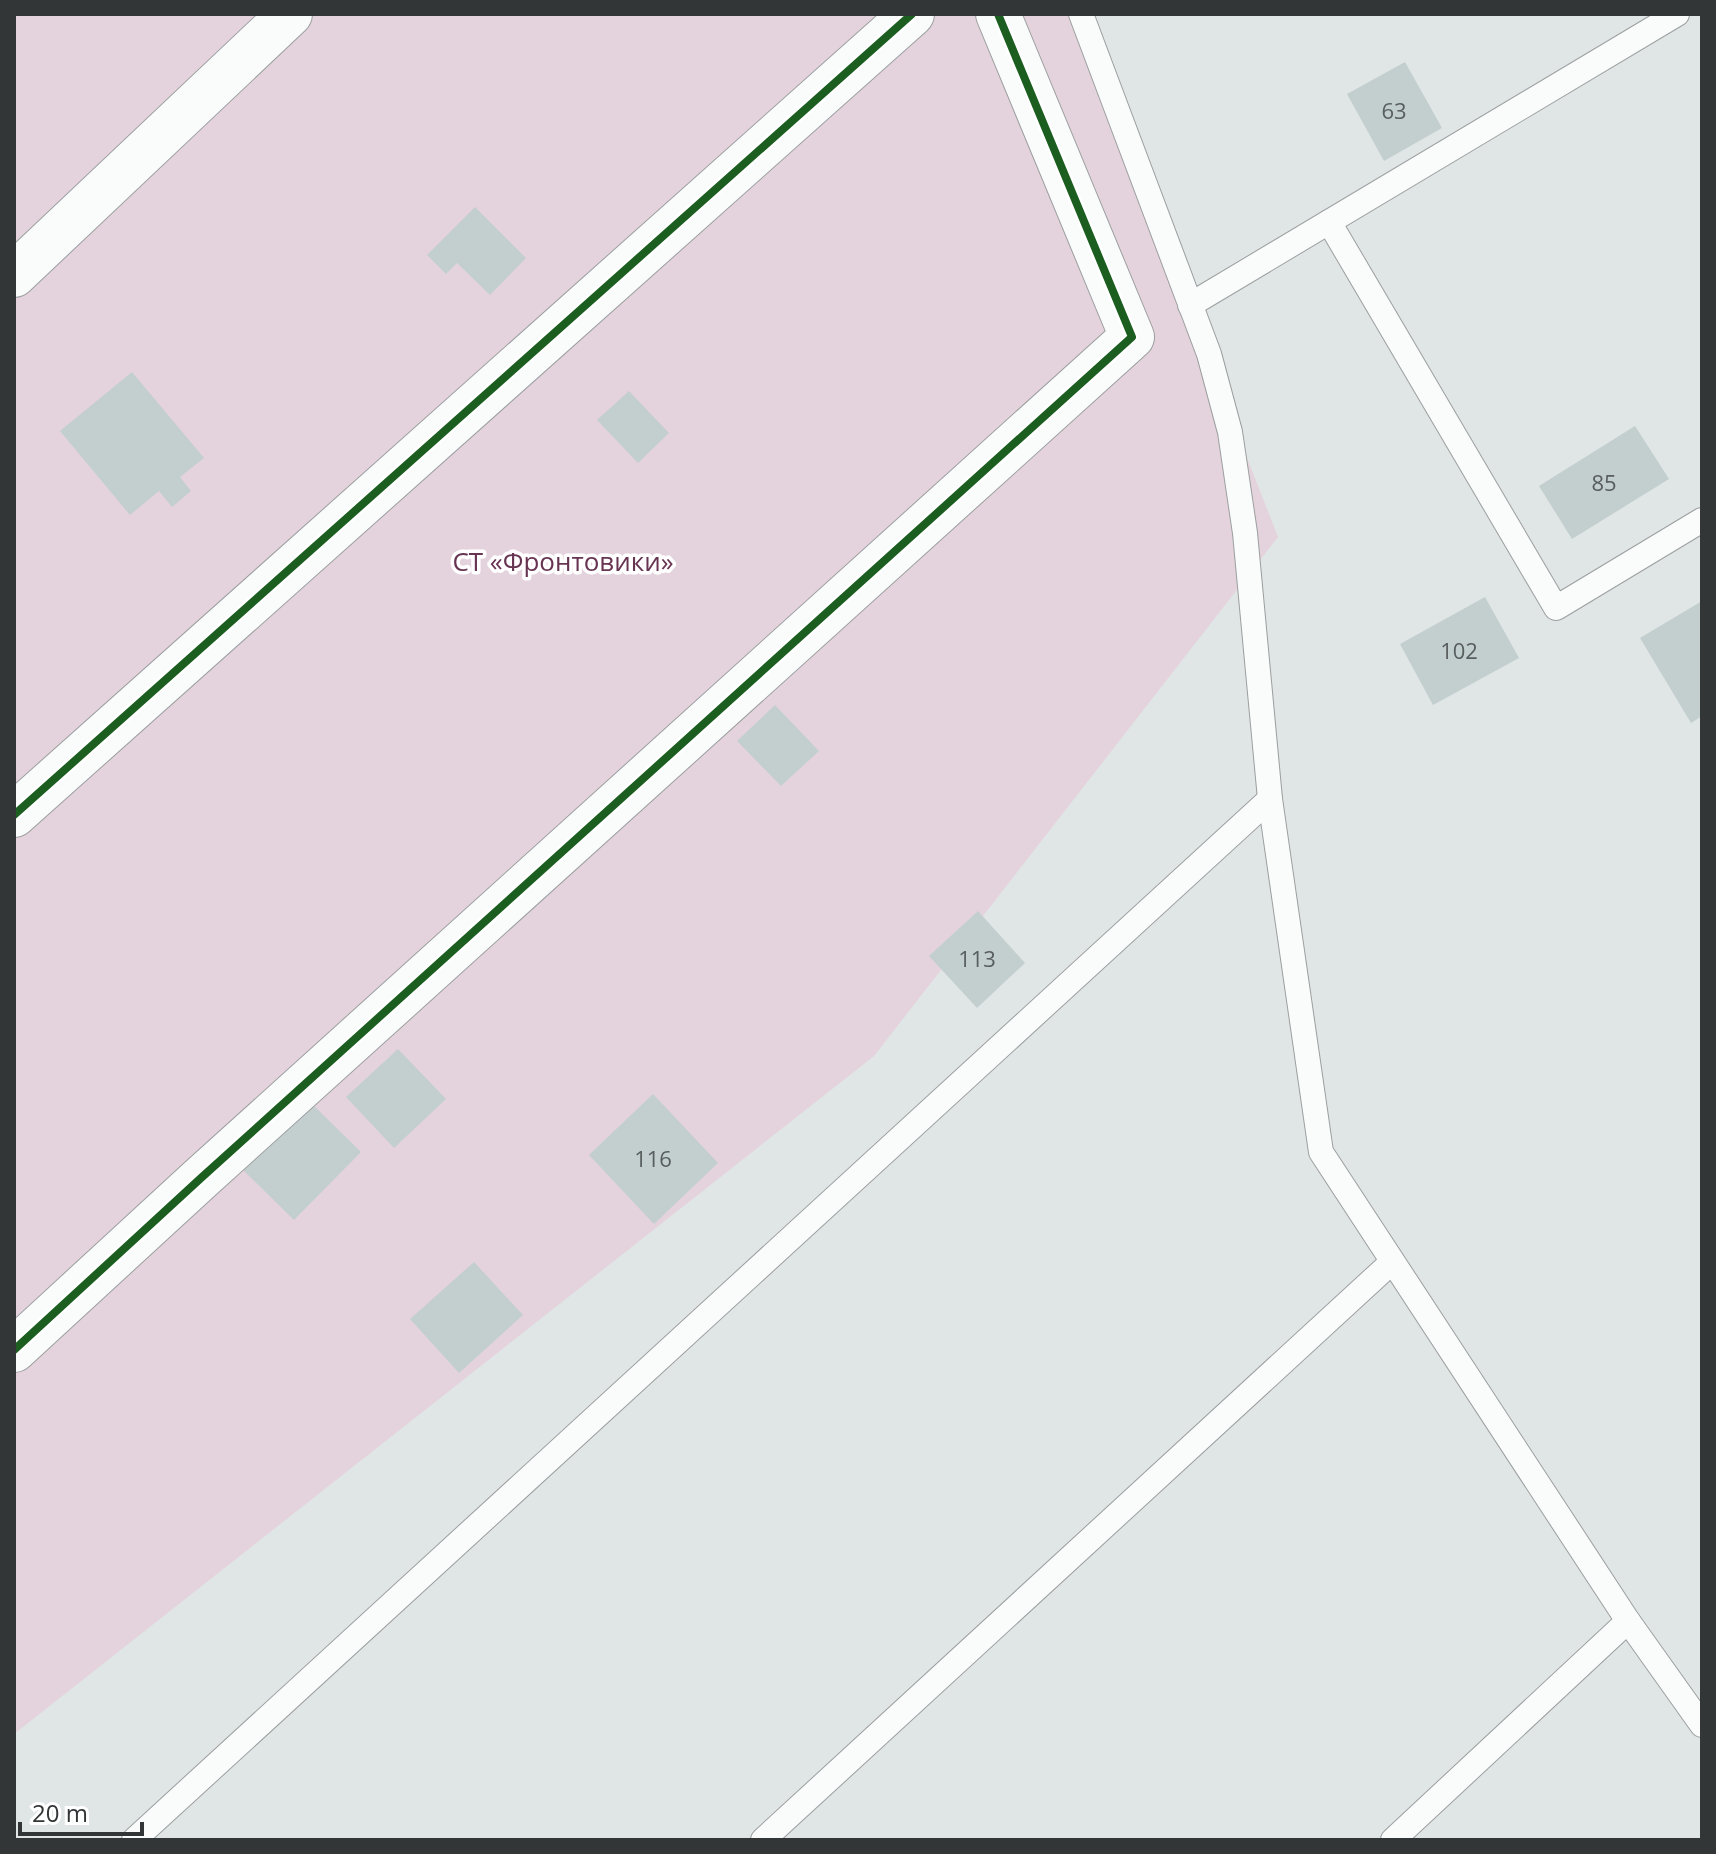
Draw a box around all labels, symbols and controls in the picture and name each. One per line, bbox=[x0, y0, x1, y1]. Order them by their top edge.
house number: 63 bbox=[1381, 95, 1407, 125]
house number: 85 bbox=[1591, 467, 1617, 497]
park label: СТ «Фронтовики» bbox=[452, 543, 674, 579]
house number: 102 bbox=[1440, 635, 1478, 665]
house number: 113 bbox=[958, 943, 996, 973]
house number: 116 bbox=[634, 1143, 672, 1173]
scale bar bbox=[20, 1786, 142, 1836]
text: 20 m bbox=[32, 1796, 88, 1829]

